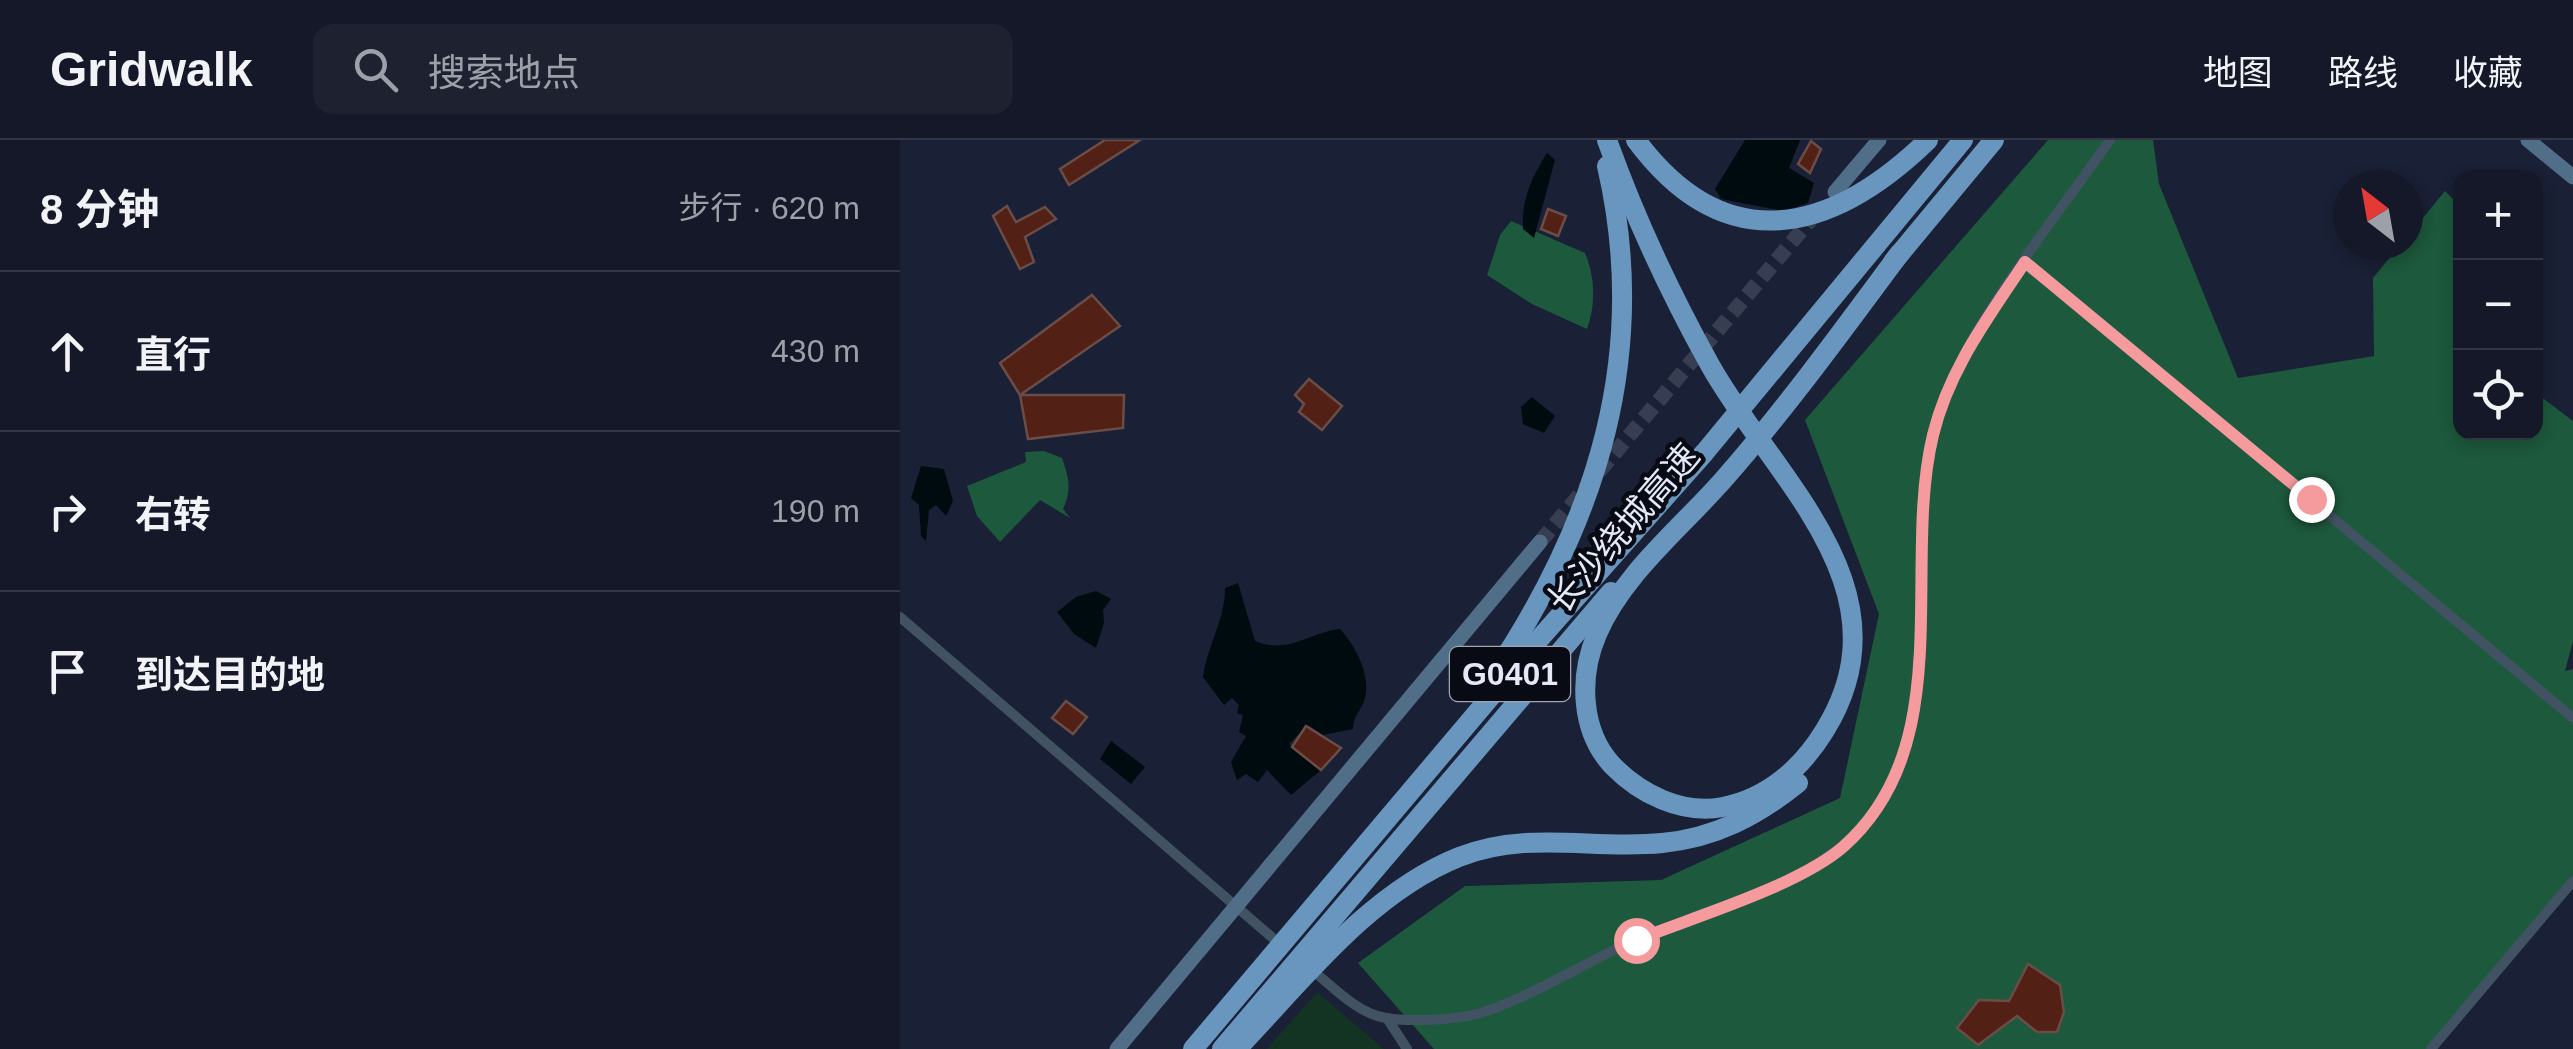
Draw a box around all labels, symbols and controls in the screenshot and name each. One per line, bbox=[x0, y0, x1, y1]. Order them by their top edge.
search box bbox=[313, 24, 1013, 114]
icon: search bbox=[348, 42, 403, 97]
text: Gridwalk bbox=[50, 43, 253, 96]
text: 搜索地点 bbox=[428, 52, 580, 94]
text: 地图 bbox=[2203, 53, 2273, 92]
text: 路线 bbox=[2328, 53, 2398, 92]
text: 收藏 bbox=[2453, 53, 2523, 92]
north arrow bbox=[2333, 170, 2423, 260]
map controls bbox=[2453, 170, 2543, 440]
button: + bbox=[2453, 170, 2543, 260]
text: 8 分钟 bbox=[40, 186, 159, 233]
text: 步行 · 620 m bbox=[679, 190, 860, 226]
button: − bbox=[2453, 260, 2543, 350]
icon: ahead bbox=[40, 324, 95, 379]
text: 430 m bbox=[771, 333, 860, 369]
text: 直行 bbox=[135, 334, 211, 376]
button: locate bbox=[2453, 350, 2543, 440]
street label: 长沙绕城高速 bbox=[1539, 436, 1707, 620]
route end bbox=[2289, 477, 2335, 523]
icon: right bbox=[40, 484, 95, 539]
text: 190 m bbox=[771, 493, 860, 529]
text: 右转 bbox=[135, 494, 211, 536]
icon: arrive bbox=[40, 644, 95, 699]
road number: G0401 bbox=[1450, 647, 1570, 701]
text: 到达目的地 bbox=[135, 654, 325, 696]
route start bbox=[1614, 918, 1660, 964]

